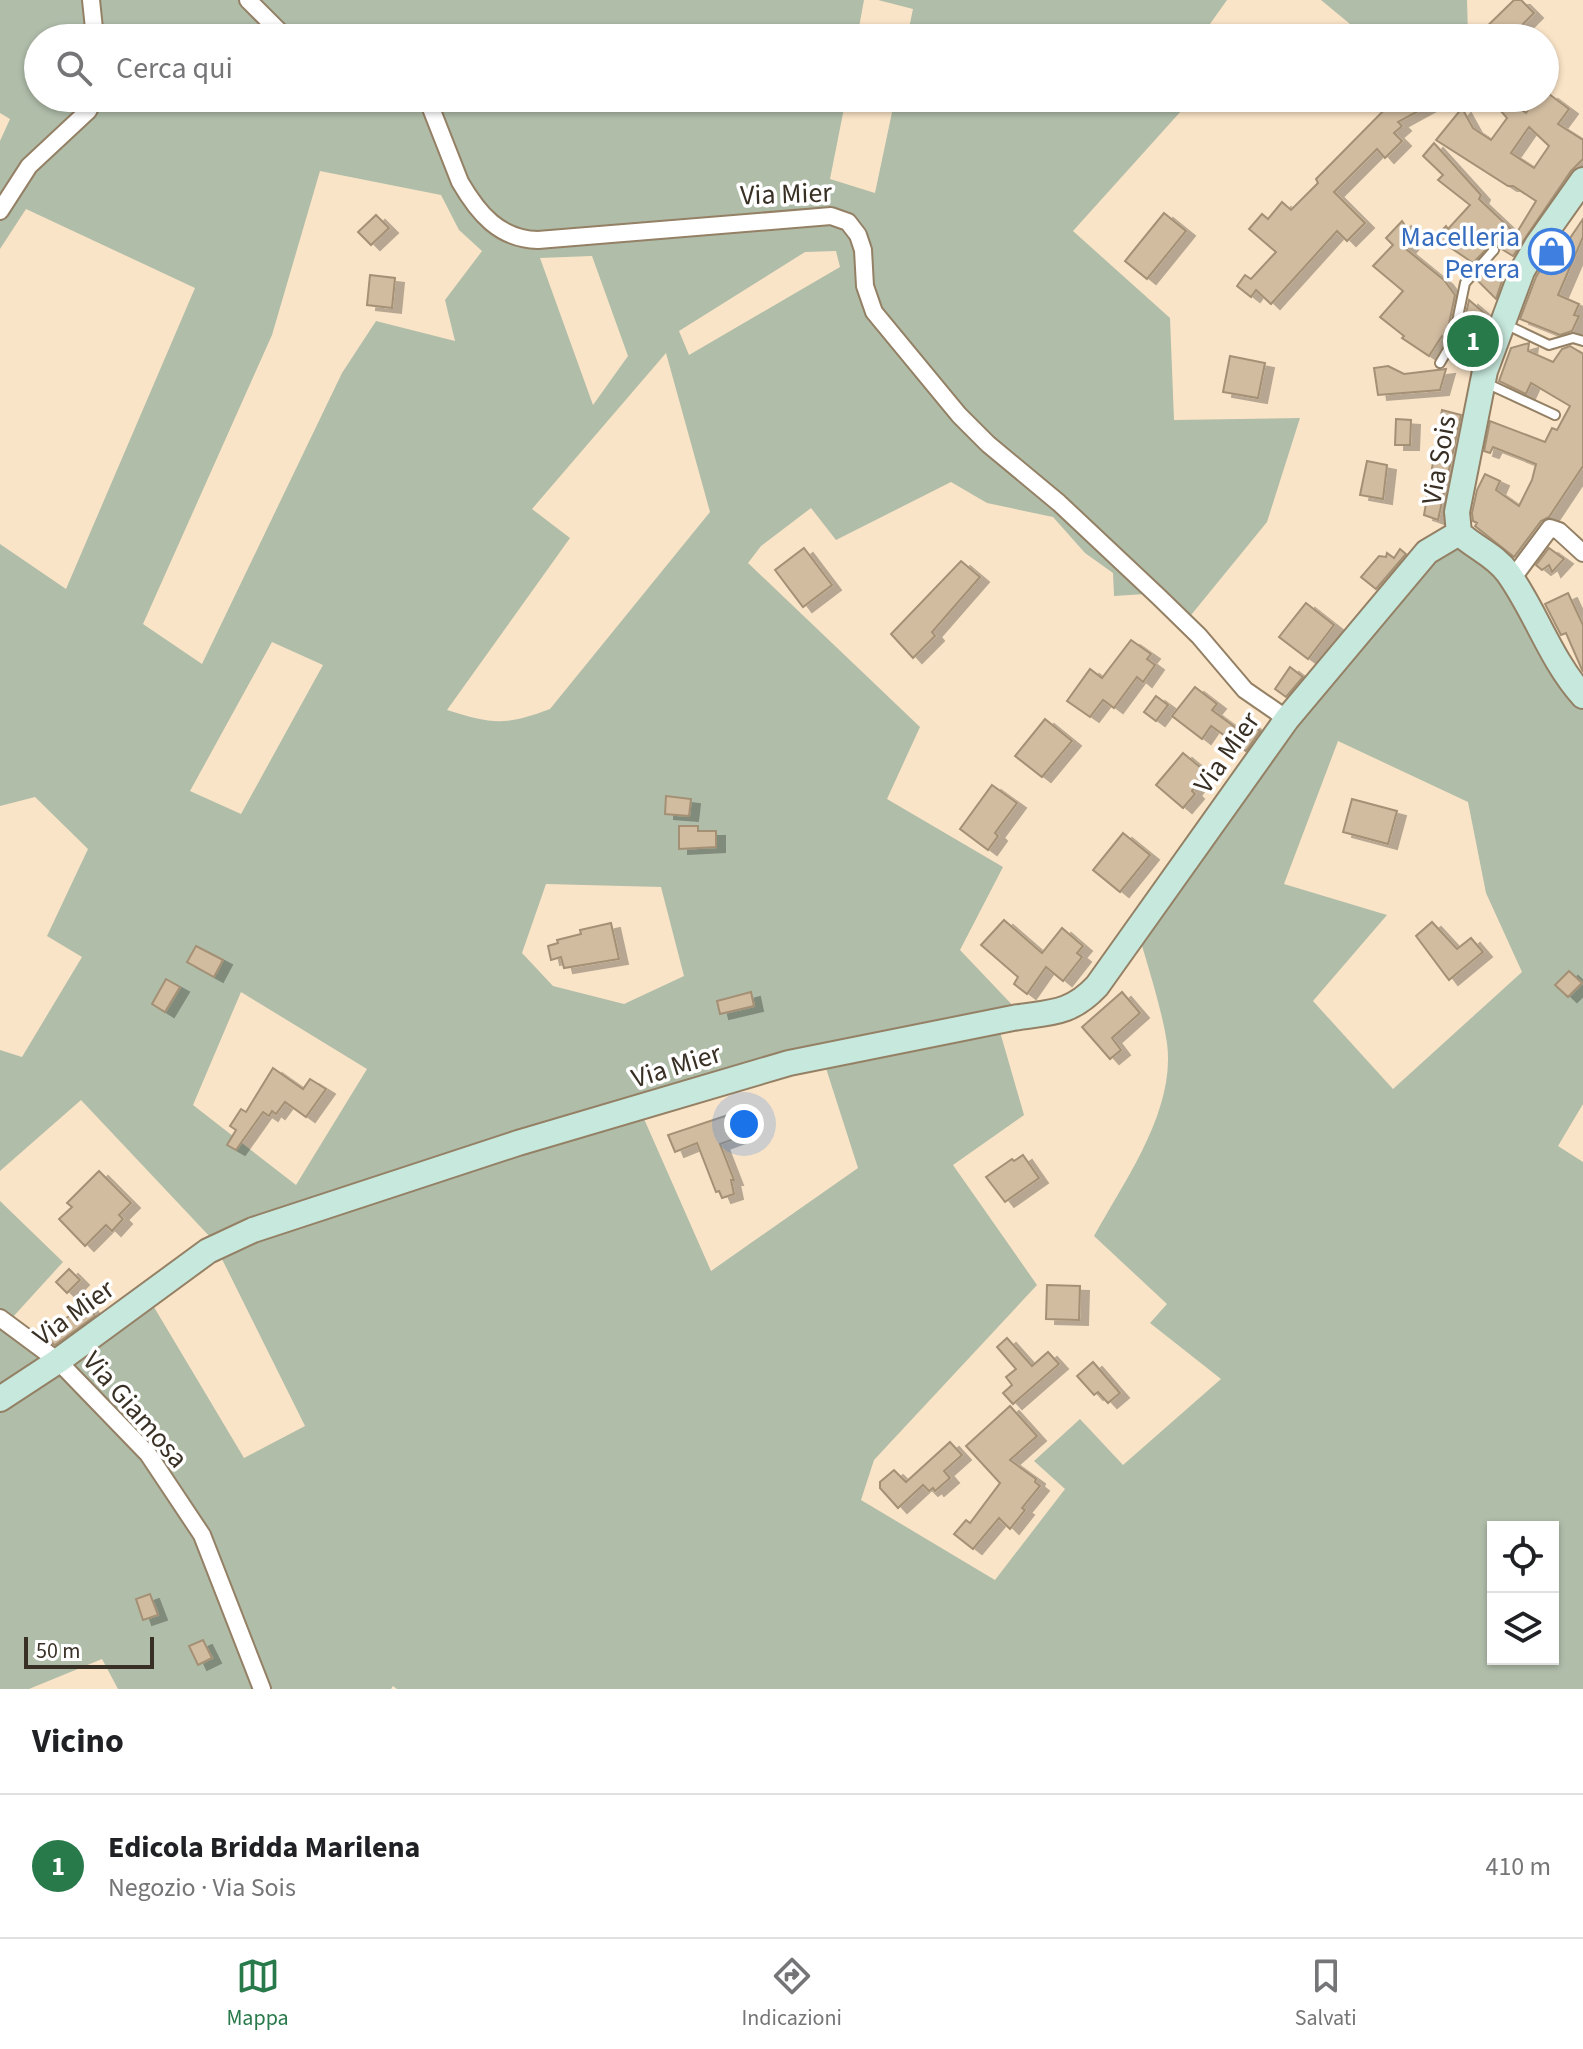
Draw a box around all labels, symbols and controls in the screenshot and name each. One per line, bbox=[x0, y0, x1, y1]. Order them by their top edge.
search box bbox=[24, 24, 1559, 112]
icon: search bbox=[52, 46, 96, 90]
text: Cerca qui bbox=[116, 47, 233, 90]
street label: Via Mier bbox=[739, 172, 833, 216]
place label: Macelleria Perera bbox=[1401, 217, 1520, 289]
shop icon: Macelleria Perera bbox=[1527, 228, 1575, 276]
pin: 1 bbox=[1447, 311, 1499, 371]
street label: Via Sois bbox=[1411, 412, 1466, 508]
street label: Via Mier bbox=[1184, 703, 1270, 802]
street label: Via Mier bbox=[627, 1033, 726, 1099]
your location bbox=[724, 1104, 764, 1144]
street label: Via Mier bbox=[25, 1269, 123, 1356]
street label: Via Giamosa bbox=[73, 1342, 197, 1477]
map controls bbox=[1487, 1521, 1559, 1665]
button: locate bbox=[1487, 1521, 1559, 1593]
button: layers bbox=[1487, 1593, 1559, 1665]
scale bar bbox=[24, 1633, 154, 1669]
text: 50 m bbox=[36, 1635, 81, 1667]
text: Vicino bbox=[32, 1717, 124, 1766]
text: Edicola Bridda Marilena bbox=[108, 1826, 420, 1869]
text: 1 bbox=[51, 1848, 65, 1885]
text: 410 m bbox=[1485, 1848, 1551, 1885]
text: Negozio · Via Sois bbox=[108, 1869, 296, 1906]
tab: Mappa bbox=[226, 1954, 289, 2034]
tab: Indicazioni bbox=[741, 1954, 842, 2034]
tab: Salvati bbox=[1295, 1954, 1357, 2034]

